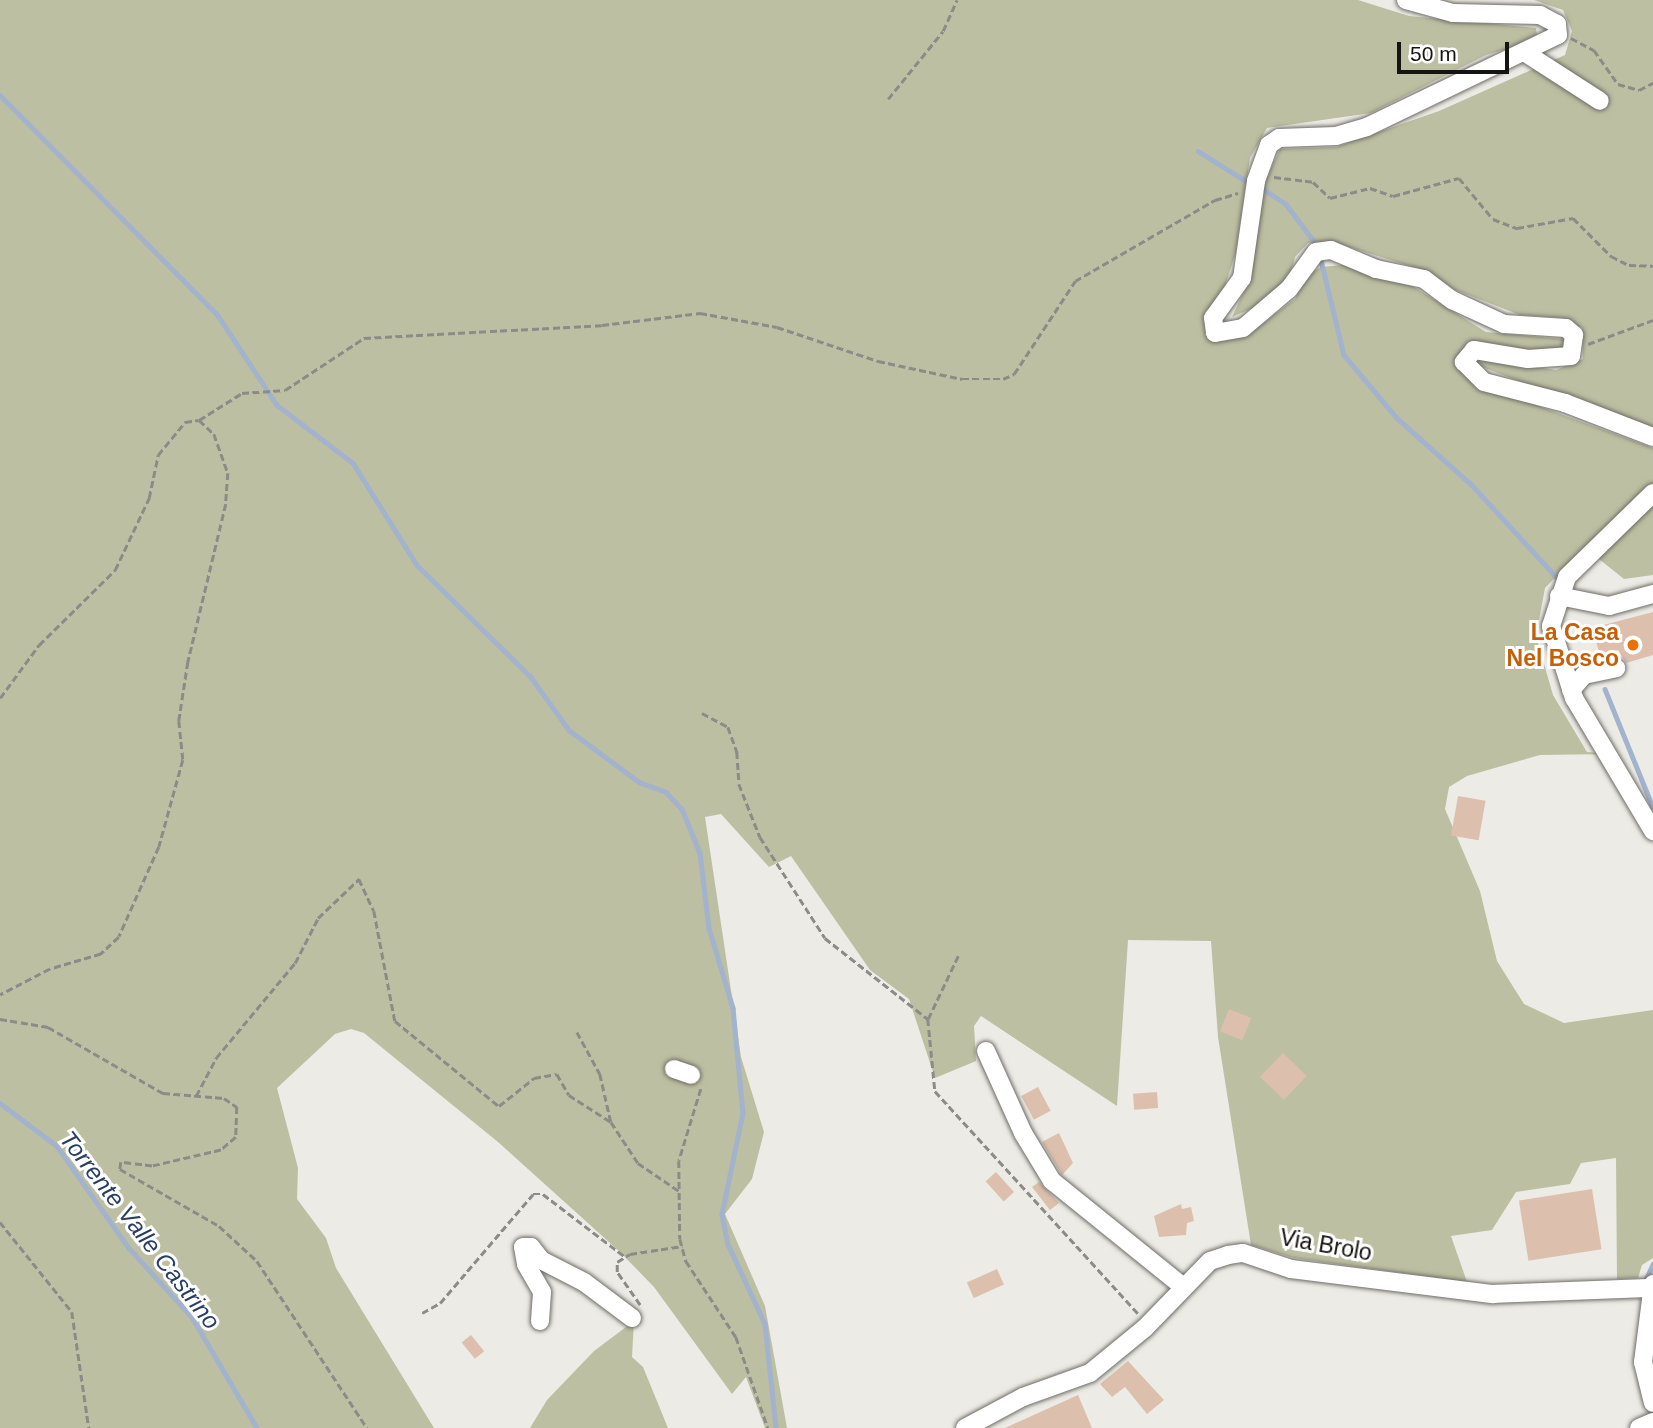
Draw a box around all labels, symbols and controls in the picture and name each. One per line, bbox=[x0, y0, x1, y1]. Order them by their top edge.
scale bar bbox=[1401, 28, 1513, 72]
text: 50 m bbox=[1410, 42, 1457, 65]
place label: La Casa Nel Bosco bbox=[1507, 618, 1619, 672]
marker: La Casa Nel Bosco bbox=[1625, 637, 1641, 653]
water label: Torrente Valle Castrino bbox=[54, 1125, 226, 1335]
street label: Via Brolo bbox=[1278, 1223, 1374, 1267]

